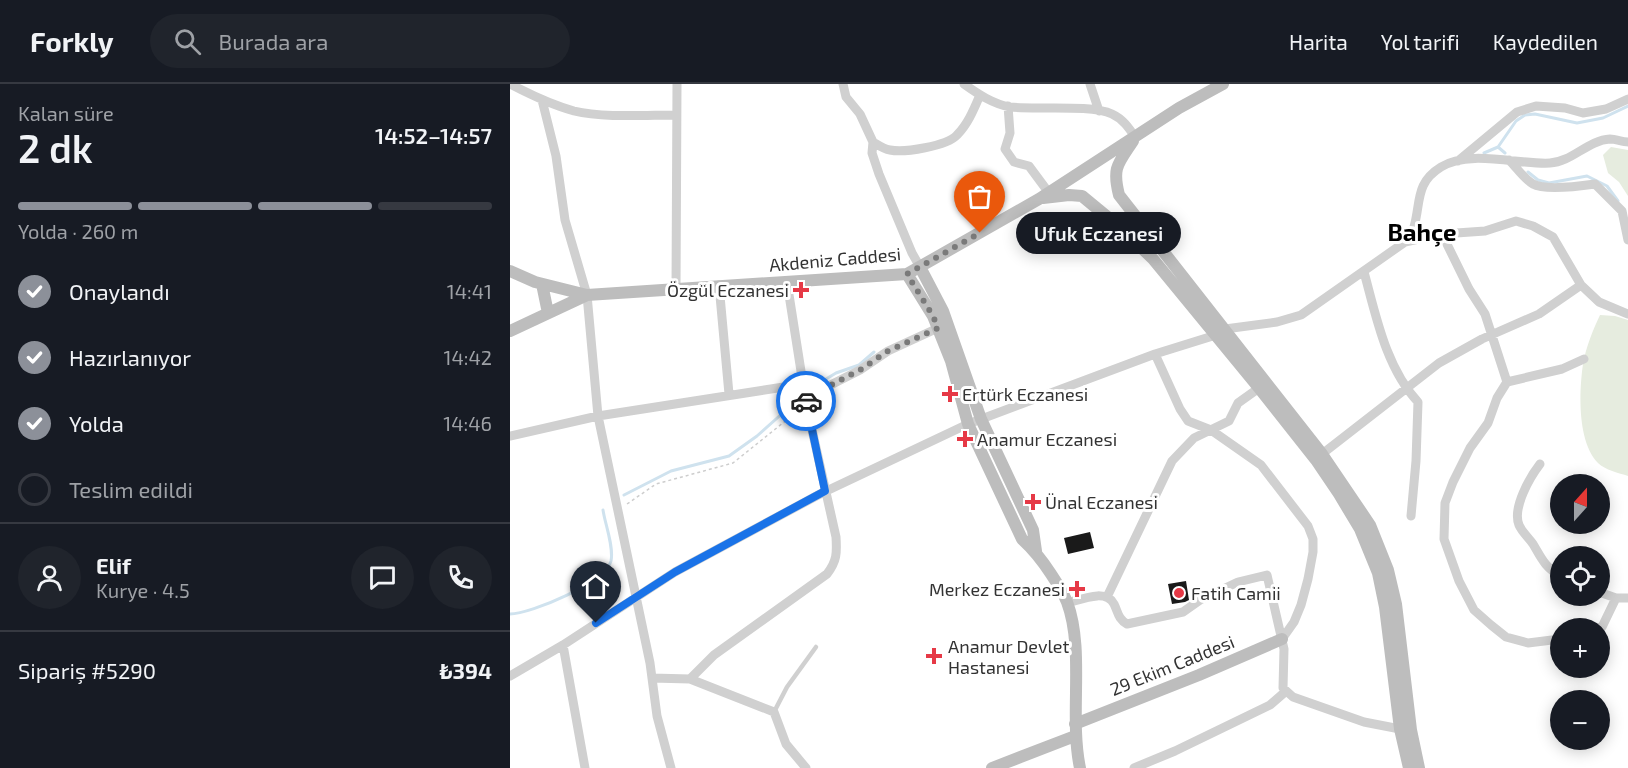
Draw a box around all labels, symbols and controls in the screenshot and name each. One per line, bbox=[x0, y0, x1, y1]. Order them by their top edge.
search box bbox=[150, 14, 570, 68]
text: Forkly bbox=[30, 24, 114, 58]
icon: search bbox=[171, 25, 204, 58]
text: Burada ara bbox=[219, 28, 328, 54]
text: Harita bbox=[1289, 29, 1348, 54]
text: Yol tarifi bbox=[1381, 29, 1460, 54]
text: Kaydedilen bbox=[1493, 29, 1598, 54]
text: Kalan süre bbox=[18, 101, 114, 125]
text: 14:52–14:57 bbox=[375, 122, 492, 148]
text: 2 dk bbox=[18, 124, 93, 171]
pin bbox=[954, 171, 1005, 233]
icon: bag bbox=[963, 180, 996, 213]
callout: Ufuk Eczanesi bbox=[1016, 212, 1181, 254]
district label: Bahçe bbox=[1387, 217, 1457, 247]
text: Yolda · 260 m bbox=[18, 219, 138, 243]
text: Ufuk Eczanesi bbox=[1034, 221, 1163, 245]
street label: Akdeniz Caddesi bbox=[768, 242, 902, 276]
icon: check bbox=[18, 275, 51, 308]
text: Onaylandı bbox=[69, 278, 170, 304]
text: 14:41 bbox=[447, 279, 492, 303]
place label: Özgül Eczanesi bbox=[667, 279, 789, 301]
marker: Özgül Eczanesi bbox=[794, 283, 808, 297]
icon: check bbox=[18, 341, 51, 374]
text: Hazırlanıyor bbox=[69, 344, 191, 370]
text: 14:42 bbox=[443, 345, 492, 369]
courier bbox=[776, 371, 836, 431]
place label: Ertürk Eczanesi bbox=[962, 383, 1088, 405]
icon: car bbox=[790, 385, 823, 418]
marker: Ertürk Eczanesi bbox=[943, 387, 957, 401]
icon: check bbox=[18, 407, 51, 440]
text: Yolda bbox=[69, 410, 124, 436]
text: 14:46 bbox=[443, 411, 492, 435]
place label: Anamur Eczanesi bbox=[977, 428, 1117, 450]
marker: Anamur Eczanesi bbox=[958, 432, 972, 446]
north arrow bbox=[1550, 474, 1610, 534]
map controls bbox=[1550, 474, 1610, 750]
text: Teslim edildi bbox=[69, 476, 193, 502]
place label: Ünal Eczanesi bbox=[1045, 491, 1158, 513]
marker: Ünal Eczanesi bbox=[1026, 495, 1040, 509]
button: person bbox=[18, 546, 81, 609]
button: chat bbox=[351, 546, 414, 609]
button: phone bbox=[429, 546, 492, 609]
button: locate bbox=[1550, 546, 1610, 606]
text: Elif bbox=[96, 552, 131, 578]
pin bbox=[570, 561, 621, 623]
icon: home bbox=[579, 570, 612, 603]
text: Kurye · 4.5 bbox=[96, 578, 190, 602]
place label: Merkez Eczanesi bbox=[929, 578, 1065, 600]
marker: Merkez Eczanesi bbox=[1070, 582, 1084, 596]
place label: Fatih Camii bbox=[1191, 582, 1281, 604]
marker: Fatih Camii bbox=[1172, 586, 1186, 600]
button: + bbox=[1550, 618, 1610, 678]
street label: 29 Ekim Caddesi bbox=[1107, 630, 1237, 700]
place label: Anamur Devlet Hastanesi bbox=[948, 635, 1070, 678]
marker: Anamur Devlet Hastanesi bbox=[925, 647, 943, 665]
text: Sipariş #5290 bbox=[18, 657, 156, 683]
text: ₺394 bbox=[439, 657, 492, 683]
button: − bbox=[1550, 690, 1610, 750]

